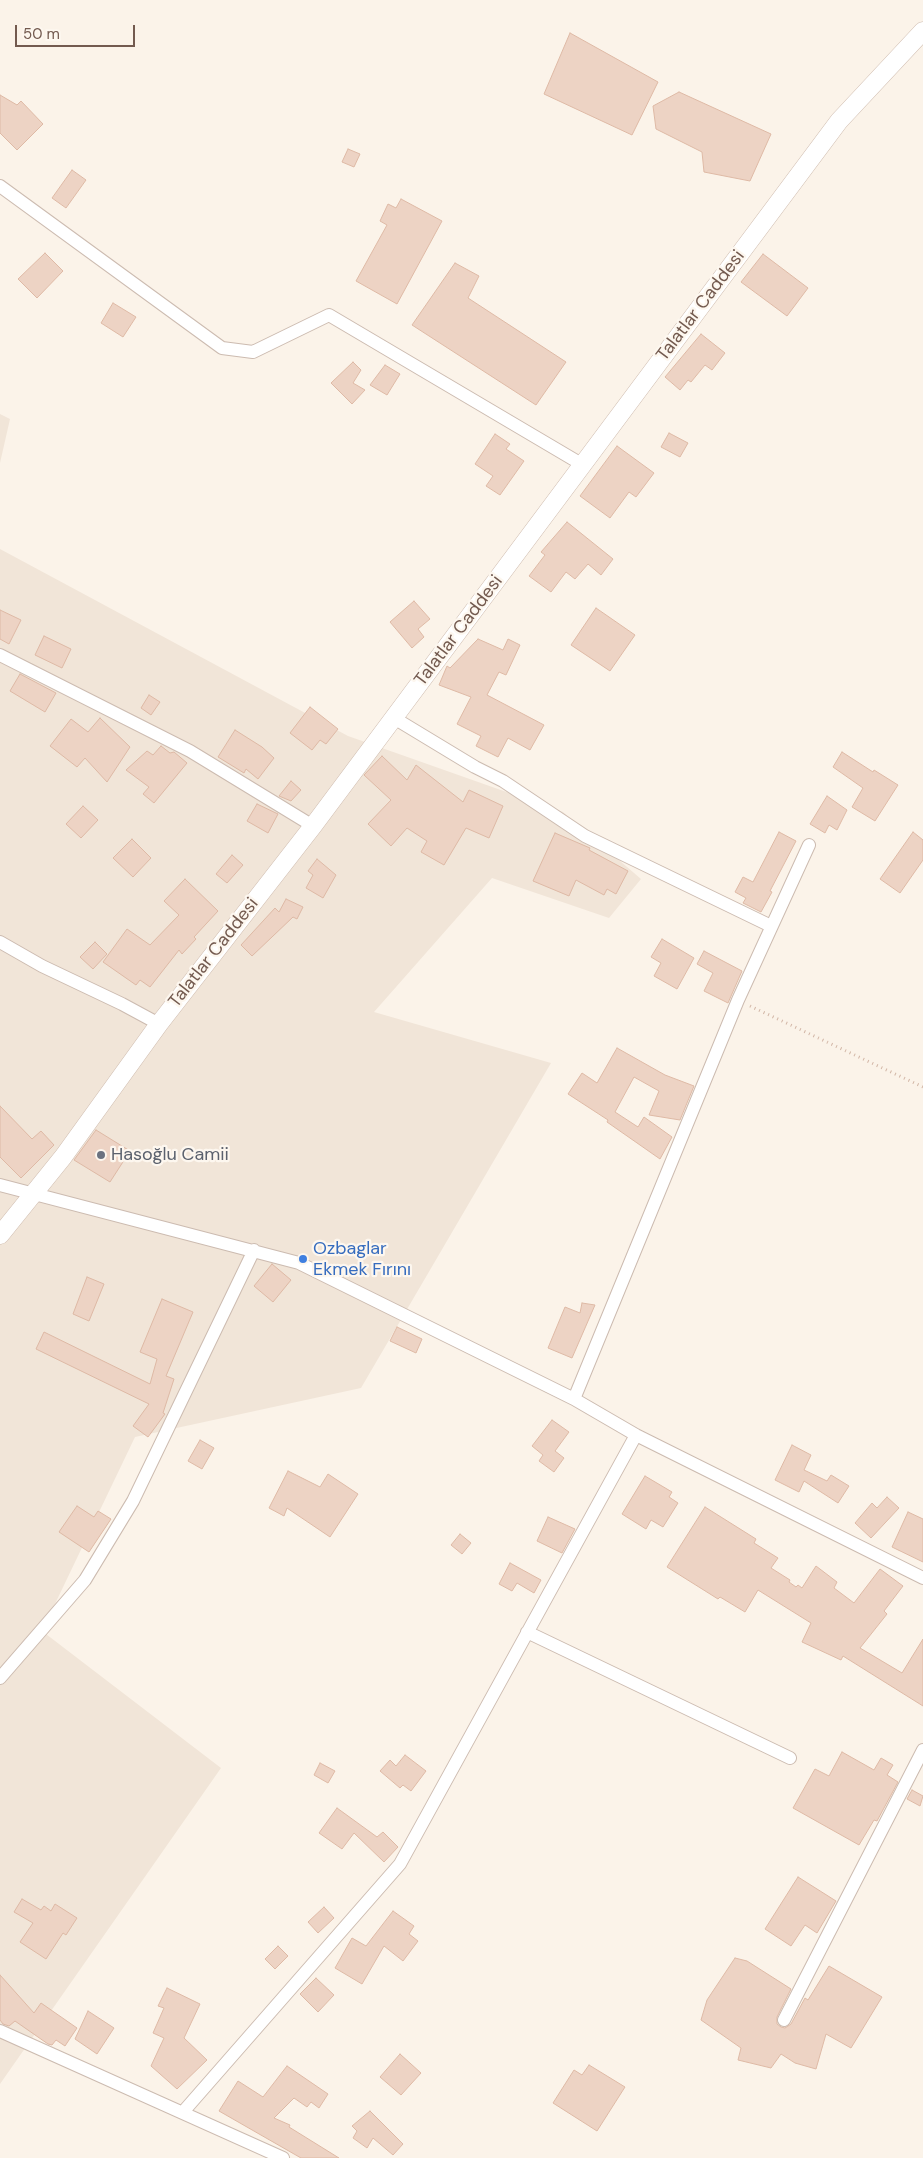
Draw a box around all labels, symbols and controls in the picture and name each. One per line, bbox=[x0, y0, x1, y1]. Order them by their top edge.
scale bar bbox=[18, 15, 138, 47]
text: 50 m bbox=[23, 24, 60, 44]
street label: Talatlar Caddesi bbox=[652, 246, 750, 366]
street label: Talatlar Caddesi bbox=[410, 571, 508, 691]
street label: Talatlar Caddesi bbox=[164, 894, 264, 1012]
place label: Hasoğlu Camii bbox=[111, 1144, 229, 1166]
marker: Hasoğlu Camii bbox=[95, 1149, 107, 1161]
place label: Ozbaglar Ekmek Fırını bbox=[313, 1238, 411, 1280]
marker: Ozbaglar Ekmek Fırını bbox=[297, 1253, 309, 1265]

